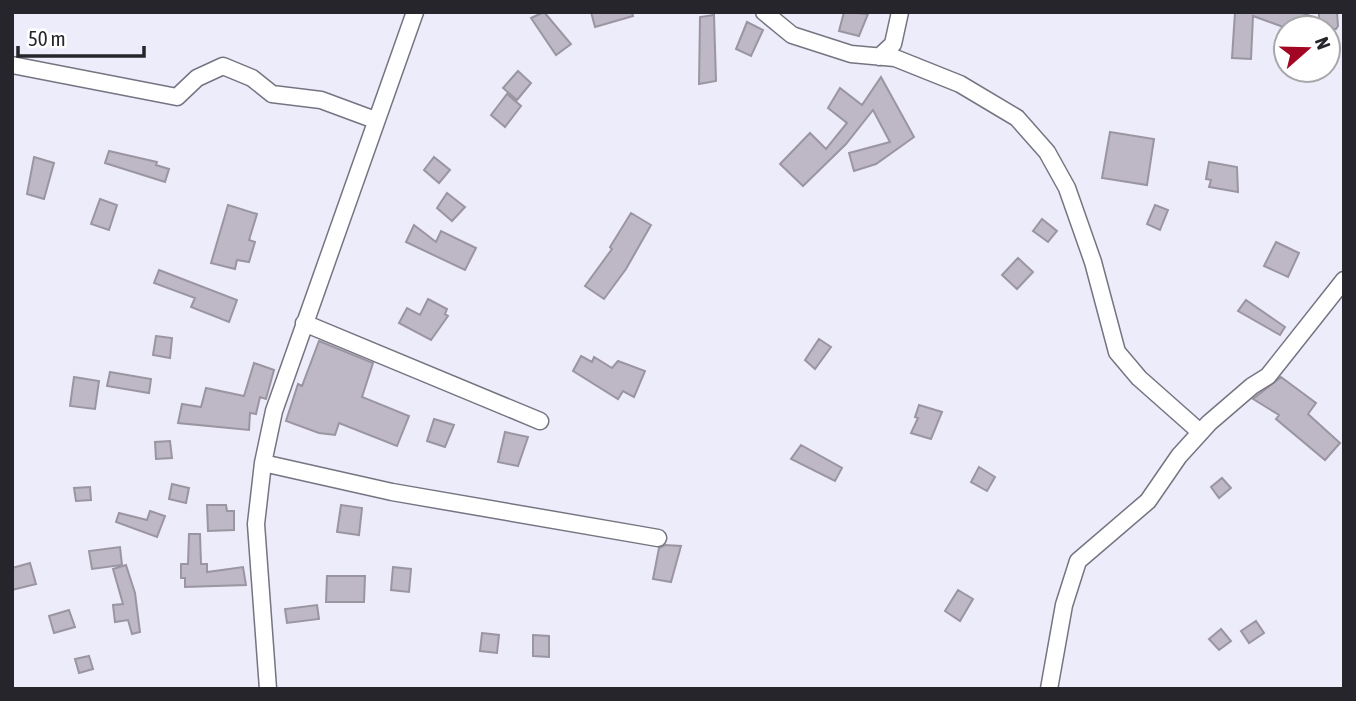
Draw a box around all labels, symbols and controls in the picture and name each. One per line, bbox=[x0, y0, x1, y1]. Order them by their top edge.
scale bar bbox=[18, 14, 144, 58]
north arrow bbox=[1272, 14, 1342, 84]
text: 50 m bbox=[28, 26, 66, 50]
text: N bbox=[1311, 34, 1335, 52]

